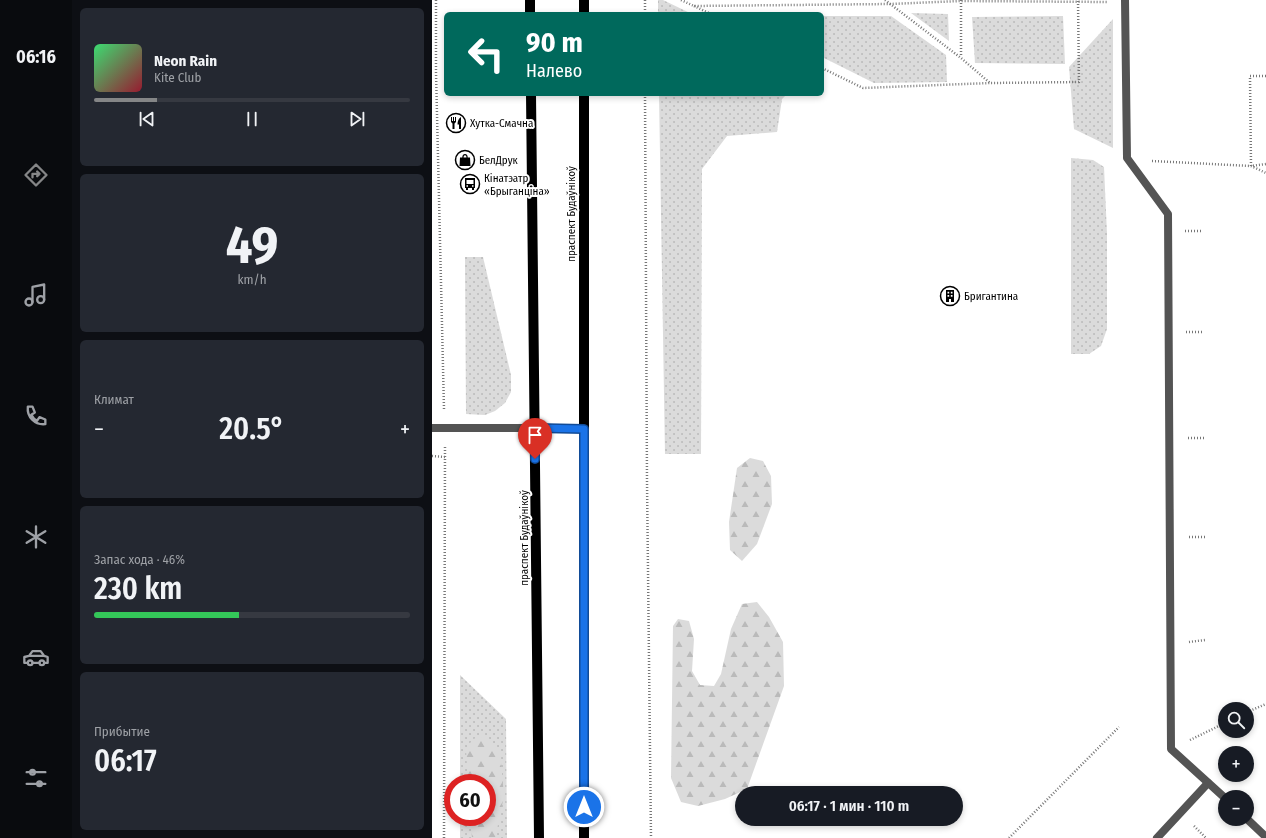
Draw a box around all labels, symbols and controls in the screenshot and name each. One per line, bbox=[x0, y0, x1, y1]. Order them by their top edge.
text: 90 m bbox=[526, 26, 583, 59]
icon: left bbox=[460, 28, 512, 80]
text: 06:16 bbox=[16, 46, 56, 68]
text: Neon Rain bbox=[154, 52, 217, 70]
text: Налево bbox=[526, 60, 582, 82]
text: Kite Club bbox=[154, 70, 201, 85]
icon: previous bbox=[136, 108, 158, 130]
icon: pause bbox=[241, 108, 263, 130]
icon: next bbox=[346, 108, 368, 130]
restaurant icon: Хутка-Смачна bbox=[445, 112, 467, 134]
place label: Хутка-Смачна bbox=[470, 117, 533, 130]
shop icon: БелДрук bbox=[454, 149, 476, 171]
place label: БелДрук bbox=[479, 154, 519, 167]
icon: directions bbox=[22, 161, 50, 189]
street label: праспект Будаўнікоў bbox=[565, 166, 578, 262]
place label: Кінатэатр «Брыганціна» bbox=[484, 172, 550, 198]
bus stop icon: Кінатэатр «Брыганціна» bbox=[459, 173, 481, 195]
text: 49 bbox=[226, 214, 278, 277]
text: km/h bbox=[238, 272, 267, 287]
icon: music bbox=[22, 281, 50, 309]
building icon: Бригантина bbox=[939, 285, 961, 307]
place label: Бригантина bbox=[964, 290, 1018, 303]
text: Климат bbox=[94, 392, 134, 407]
icon: phone bbox=[22, 402, 50, 430]
text: 20.5° bbox=[219, 411, 285, 447]
text: − bbox=[94, 416, 104, 443]
text: + bbox=[400, 416, 410, 443]
pin bbox=[518, 418, 552, 459]
icon: arrive bbox=[524, 424, 546, 446]
street label: праспект Будаўнікоў bbox=[518, 490, 531, 586]
icon: climate bbox=[22, 523, 50, 551]
text: Запас хода · 46% bbox=[94, 552, 185, 567]
text: 230 km bbox=[94, 571, 182, 607]
icon: car bbox=[22, 643, 50, 671]
map controls bbox=[1218, 702, 1254, 826]
button: search bbox=[1218, 702, 1254, 738]
text: Прибытие bbox=[94, 724, 150, 739]
text: 06:17 bbox=[94, 743, 157, 779]
button: + bbox=[1218, 746, 1254, 782]
icon: filters bbox=[22, 764, 50, 792]
speed limit sign: 60 bbox=[444, 774, 496, 826]
position arrow bbox=[563, 786, 605, 828]
button: − bbox=[1218, 790, 1254, 826]
text: 06:17 · 1 мин · 110 m bbox=[789, 797, 909, 815]

